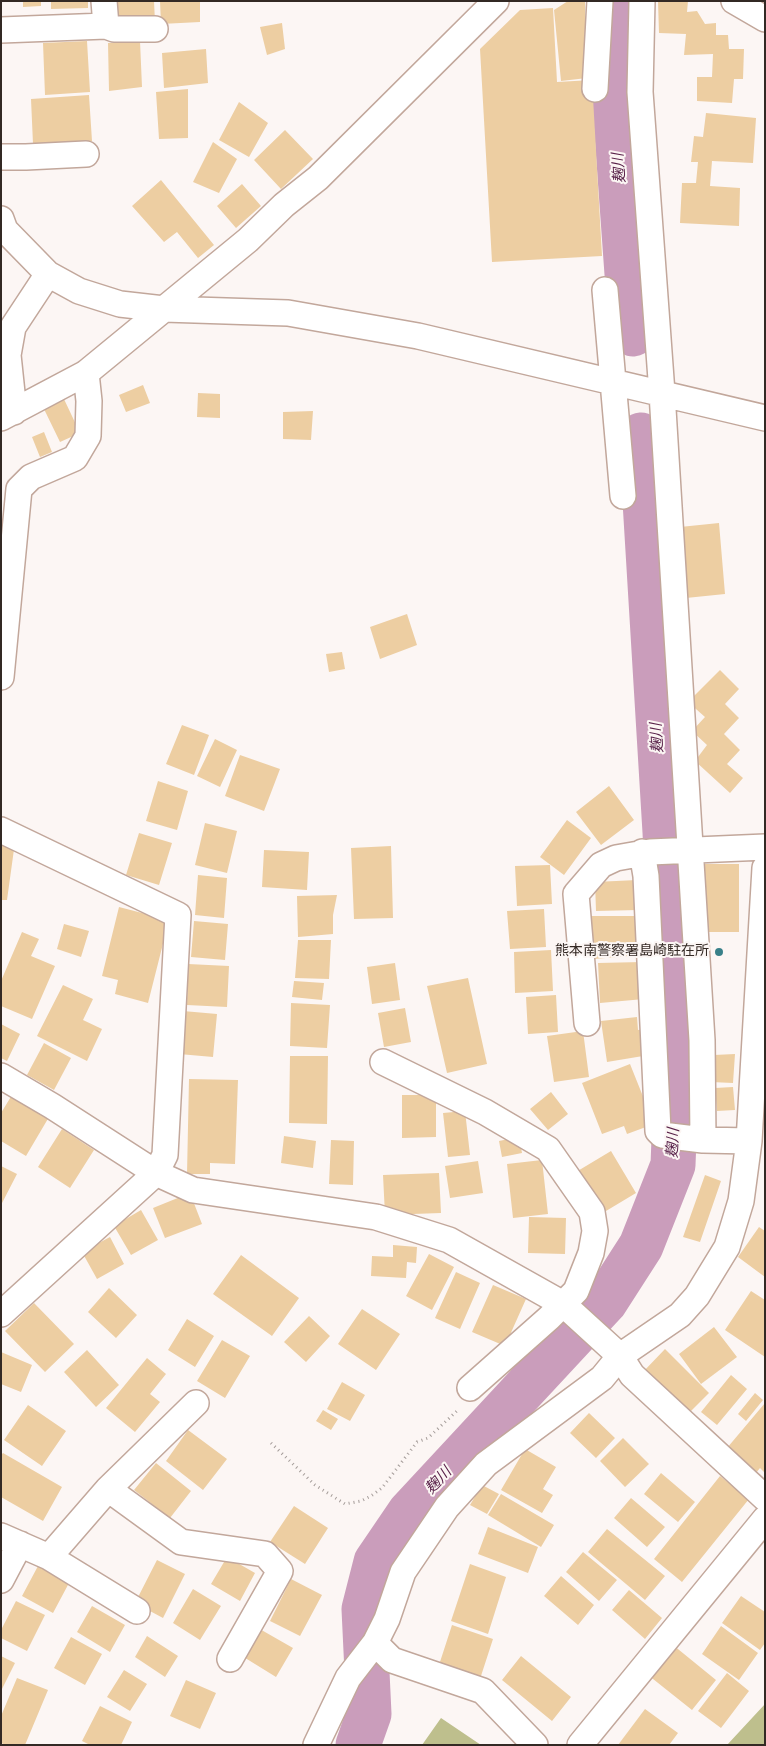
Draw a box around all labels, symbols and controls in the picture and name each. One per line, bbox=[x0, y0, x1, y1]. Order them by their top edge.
water label: 麹川 bbox=[610, 152, 630, 184]
water label: 麹川 bbox=[648, 723, 668, 753]
place label: 熊本南警察署島崎駐在所 bbox=[555, 944, 709, 960]
marker: 熊本南警察署島崎駐在所 bbox=[713, 946, 725, 958]
water label: 麹川 bbox=[664, 1128, 684, 1158]
water label: 麹川 bbox=[422, 1464, 456, 1498]

